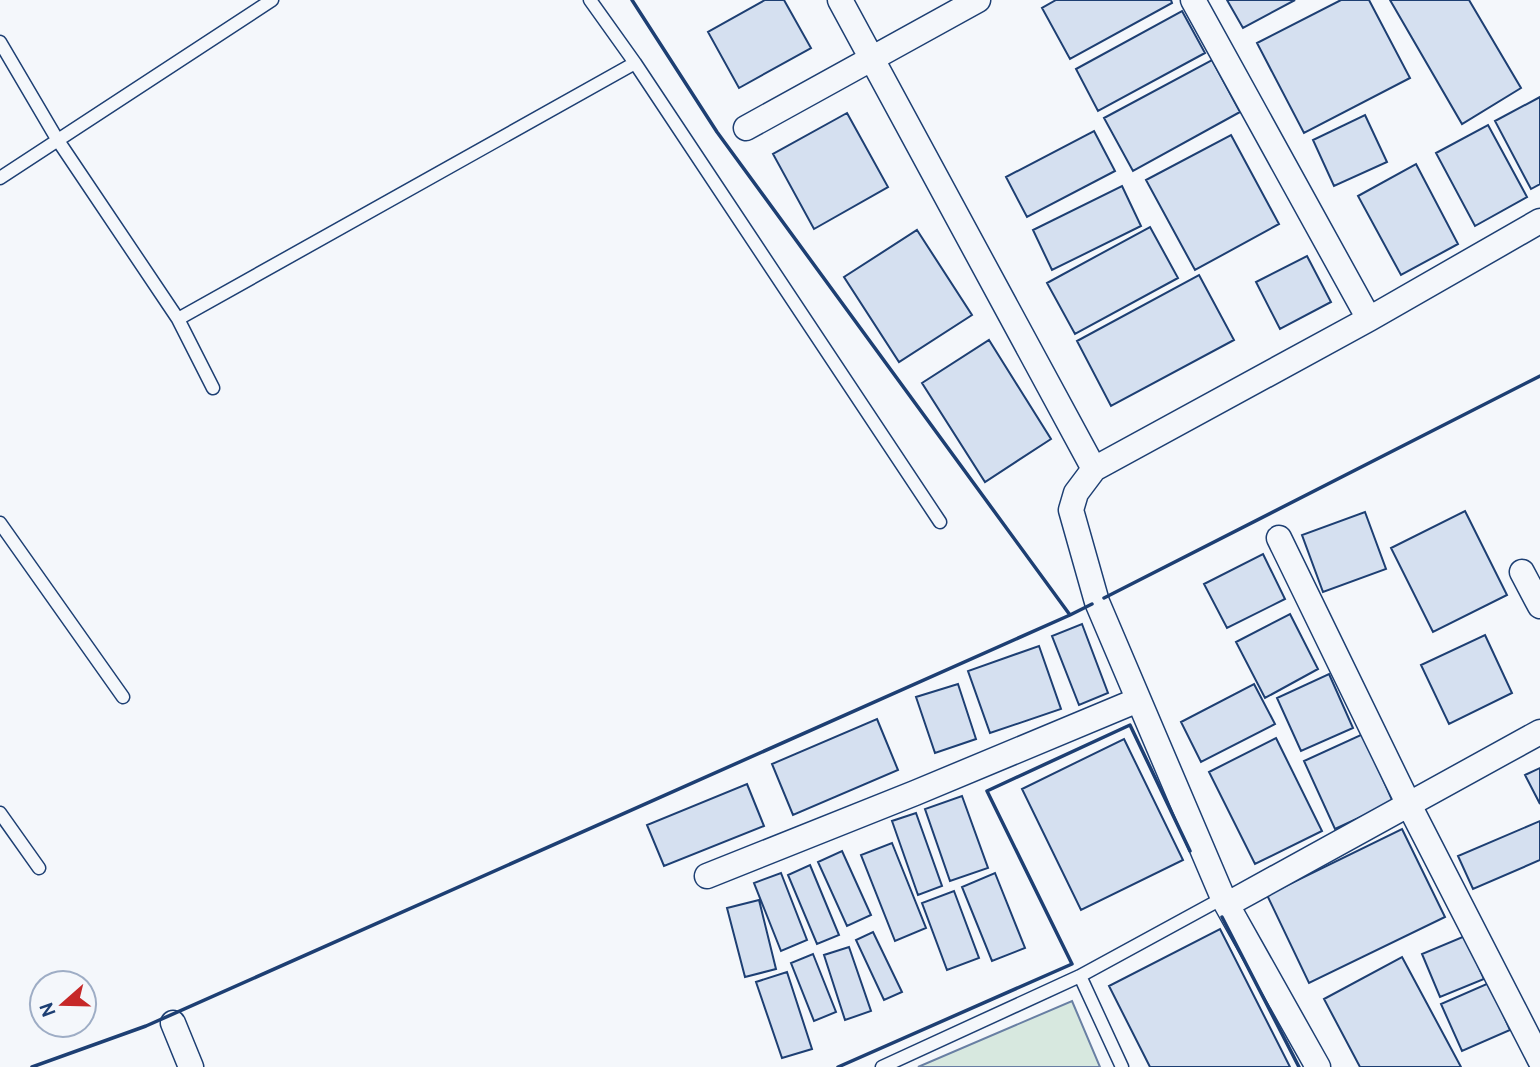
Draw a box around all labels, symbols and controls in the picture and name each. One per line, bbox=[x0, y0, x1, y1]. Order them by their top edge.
north arrow bbox=[28, 969, 98, 1039]
text: N bbox=[34, 999, 61, 1020]

